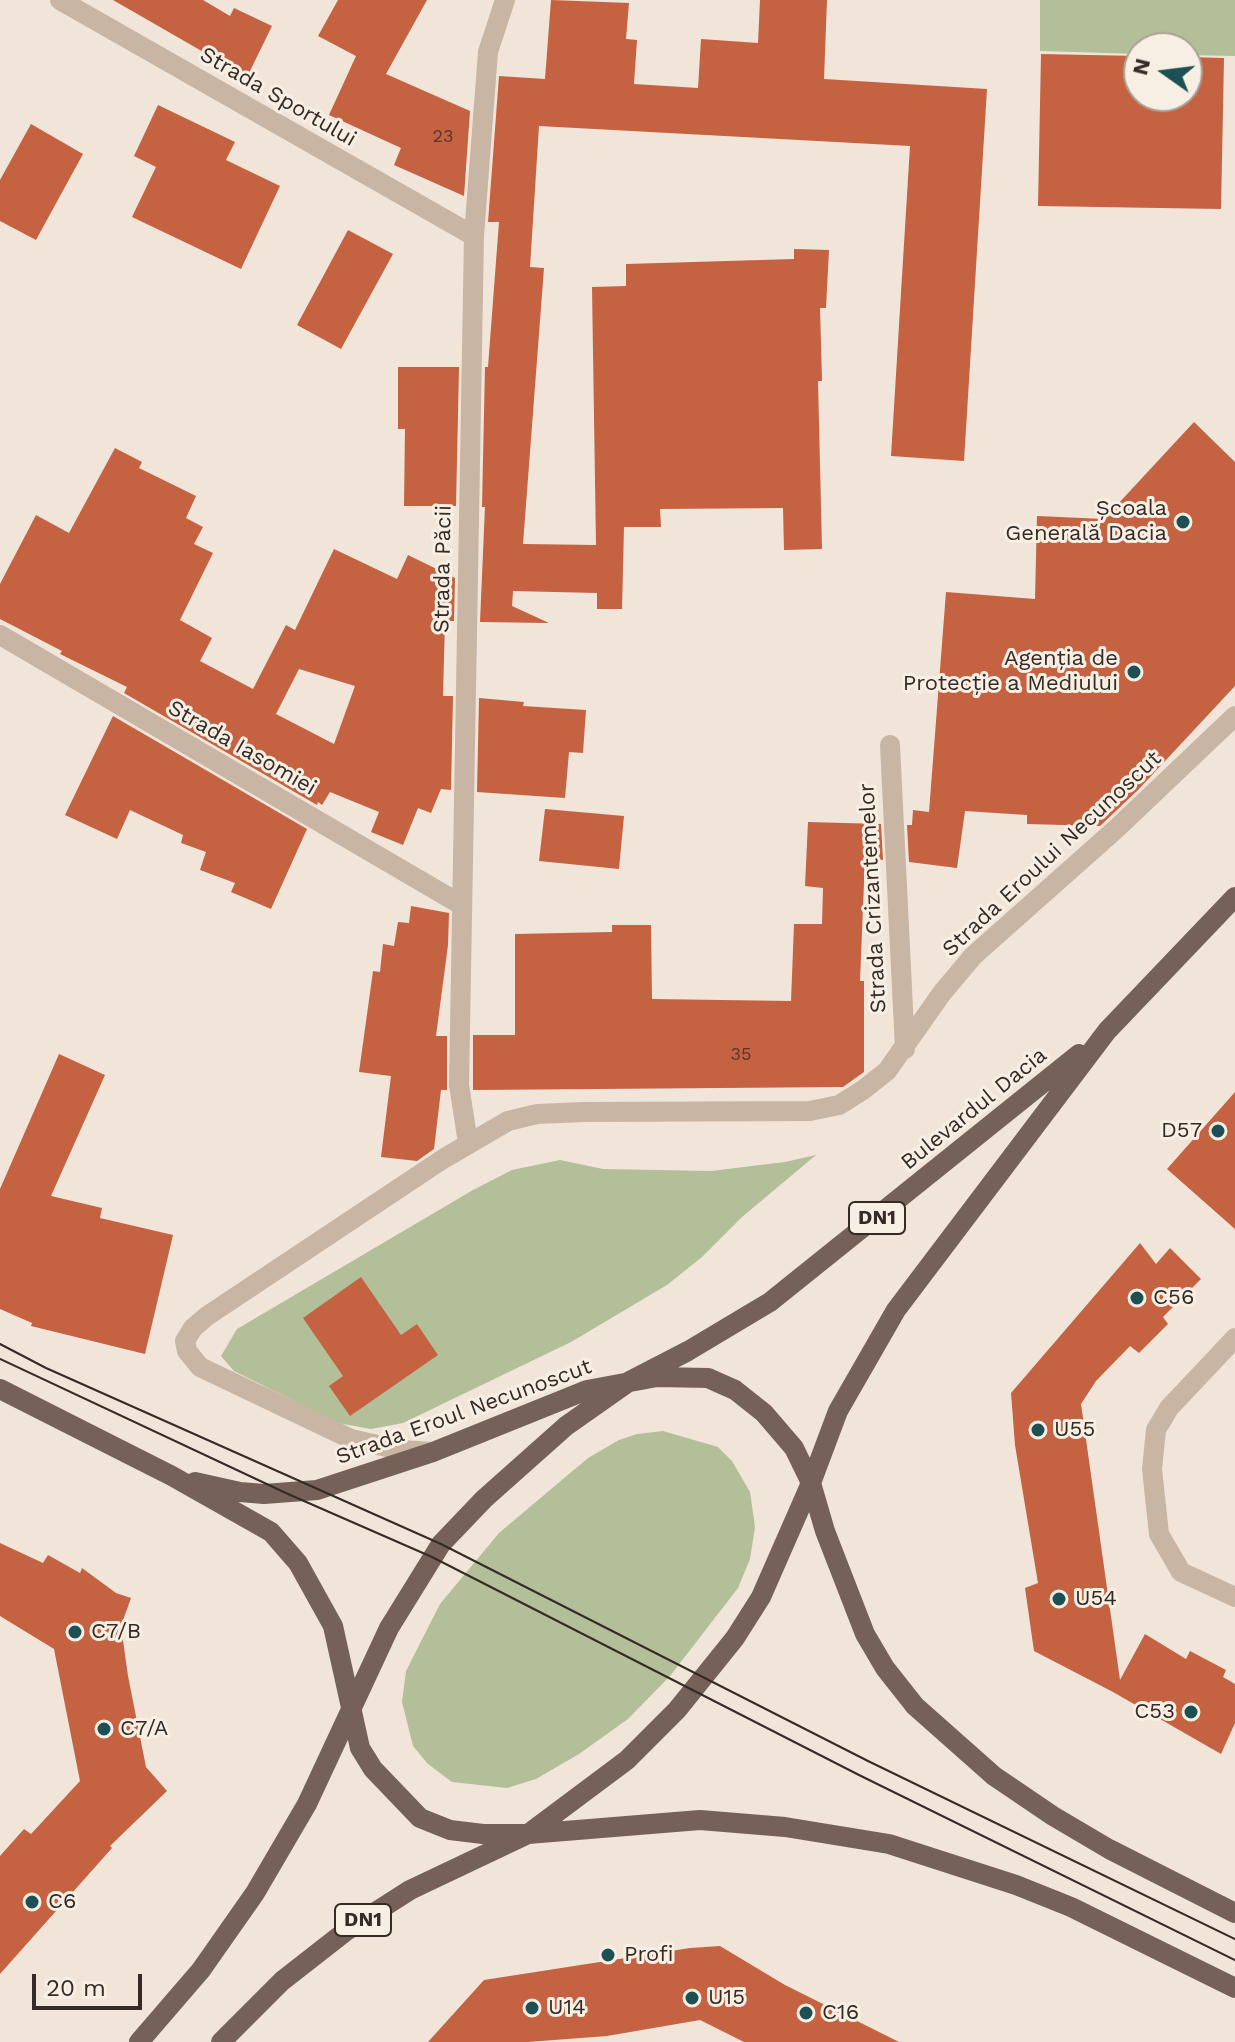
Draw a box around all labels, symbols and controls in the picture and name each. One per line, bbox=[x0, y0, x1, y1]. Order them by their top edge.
north arrow bbox=[1123, 32, 1203, 112]
street label: Strada Sportului bbox=[195, 41, 361, 153]
text: N bbox=[1127, 56, 1155, 77]
house number: 23 bbox=[433, 126, 453, 148]
place label: Școala Generală Dacia bbox=[1005, 496, 1167, 548]
street label: Strada Păcii bbox=[429, 505, 457, 633]
marker: Școala Generală Dacia bbox=[1174, 513, 1192, 531]
place label: Agenția de Protecție a Mediului bbox=[903, 646, 1118, 698]
marker: Agenția de Protecție a Mediului bbox=[1125, 663, 1143, 681]
street label: Strada Iasomiei bbox=[163, 695, 321, 801]
street label: Strada Eroului Necunoscut bbox=[937, 746, 1167, 962]
street label: Strada Crizantemelor bbox=[854, 782, 892, 1014]
street label: Bulevardul Dacia bbox=[896, 1042, 1052, 1176]
house number: 35 bbox=[731, 1044, 751, 1066]
place label: D57 bbox=[1161, 1118, 1202, 1144]
marker: D57 bbox=[1209, 1122, 1227, 1140]
road number: DN1 bbox=[849, 1202, 905, 1234]
place label: C56 bbox=[1153, 1285, 1194, 1311]
marker: C56 bbox=[1128, 1289, 1146, 1307]
street label: Strada Eroul Necunoscut bbox=[333, 1353, 595, 1471]
place label: U55 bbox=[1054, 1417, 1095, 1443]
marker: U55 bbox=[1029, 1421, 1047, 1439]
place label: U54 bbox=[1075, 1586, 1117, 1612]
marker: U54 bbox=[1050, 1590, 1068, 1608]
place label: C7/B bbox=[91, 1619, 141, 1645]
marker: C7/B bbox=[66, 1623, 84, 1641]
place label: C53 bbox=[1134, 1699, 1175, 1725]
marker: C53 bbox=[1182, 1703, 1200, 1721]
place label: C7/A bbox=[120, 1716, 168, 1742]
marker: C7/A bbox=[95, 1720, 113, 1738]
place label: C6 bbox=[48, 1889, 76, 1915]
marker: C6 bbox=[23, 1893, 41, 1911]
road number: DN1 bbox=[335, 1904, 391, 1936]
place label: Profi bbox=[624, 1942, 674, 1968]
marker: Profi bbox=[599, 1946, 617, 1964]
scale bar bbox=[36, 1958, 146, 2008]
text: 20 m bbox=[46, 1974, 106, 2002]
place label: U15 bbox=[708, 1985, 745, 2011]
marker: U15 bbox=[683, 1989, 701, 2007]
place label: U14 bbox=[548, 1995, 586, 2021]
marker: U14 bbox=[523, 1999, 541, 2017]
place label: C16 bbox=[822, 2000, 859, 2026]
marker: C16 bbox=[797, 2004, 815, 2022]

